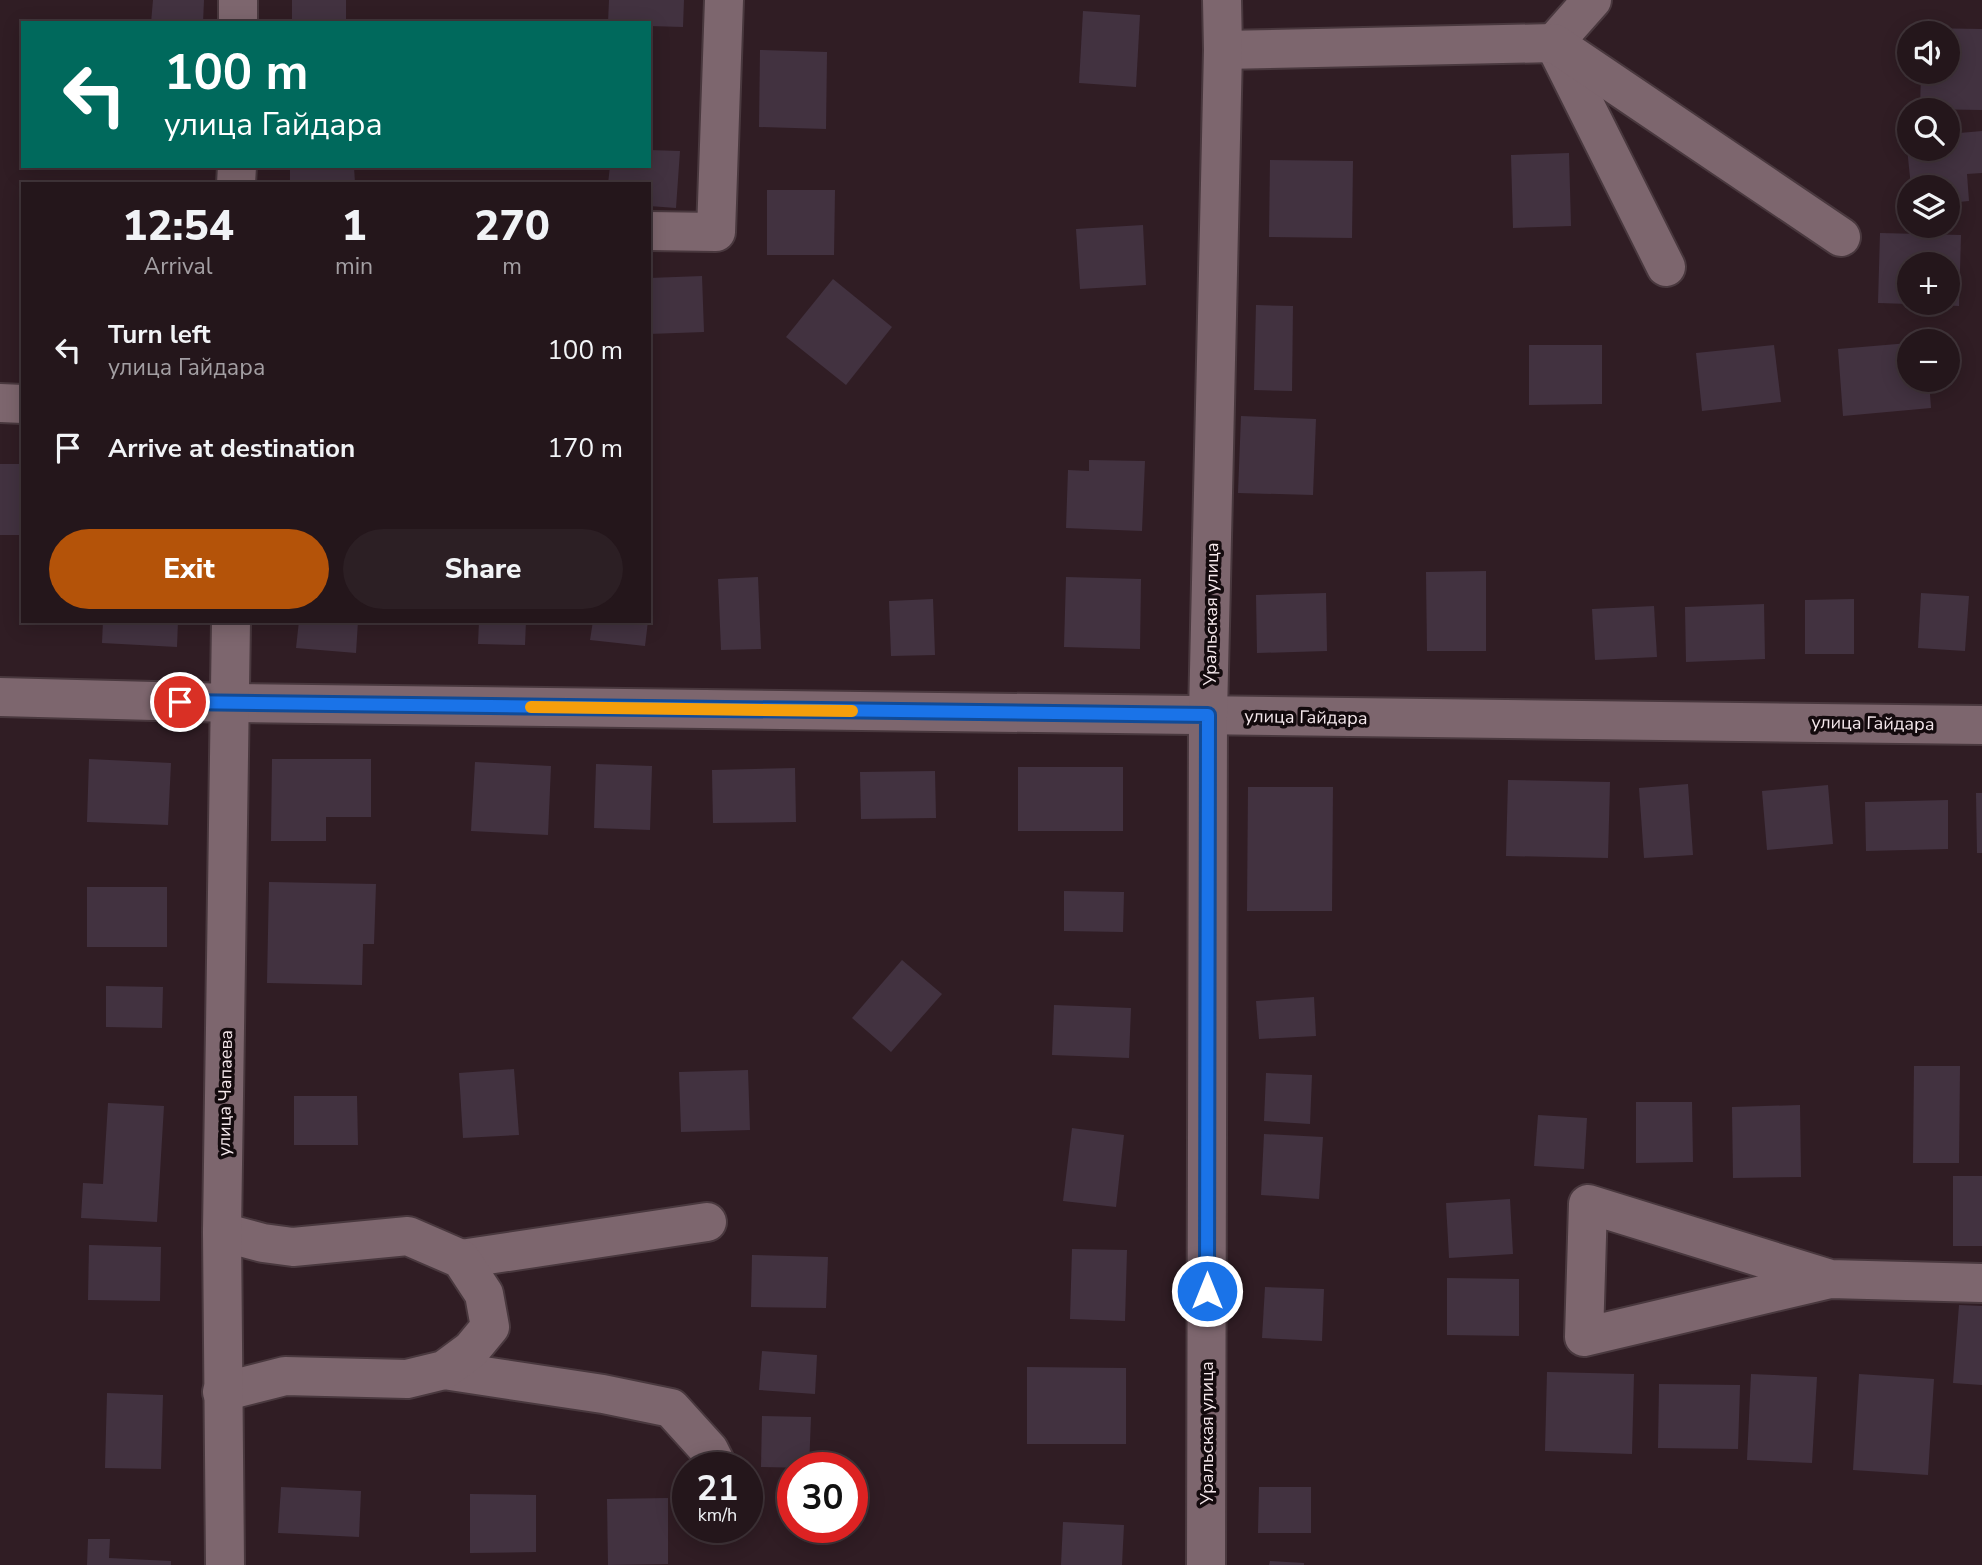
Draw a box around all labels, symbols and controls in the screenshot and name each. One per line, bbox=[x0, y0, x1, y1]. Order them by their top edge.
map controls bbox=[1897, 21, 1960, 392]
button: sound bbox=[1897, 21, 1960, 84]
text: 100 m bbox=[164, 39, 308, 106]
icon: left bbox=[49, 49, 140, 140]
button: search bbox=[1897, 98, 1960, 161]
text: улица Гайдара bbox=[164, 103, 383, 146]
button: layers bbox=[1897, 175, 1960, 238]
text: 12:54 bbox=[122, 198, 234, 255]
text: 1 bbox=[341, 198, 367, 255]
text: 270 bbox=[474, 198, 550, 255]
text: Arrival bbox=[143, 251, 213, 282]
text: min bbox=[335, 251, 373, 282]
text: m bbox=[502, 251, 522, 282]
button: + bbox=[1897, 252, 1960, 315]
text: Turn left bbox=[108, 317, 211, 352]
button: − bbox=[1897, 329, 1960, 392]
icon: left bbox=[49, 331, 87, 369]
text: 100 m bbox=[547, 333, 623, 368]
text: улица Гайдара bbox=[108, 352, 265, 383]
icon: arrive bbox=[49, 429, 87, 467]
text: Arrive at destination bbox=[108, 431, 355, 466]
text: 170 m bbox=[547, 431, 623, 466]
button: Exit bbox=[49, 529, 329, 609]
button: Share bbox=[343, 529, 623, 609]
street label: Уральская улица bbox=[1198, 542, 1224, 687]
pin bbox=[150, 672, 210, 732]
icon: arrive bbox=[161, 683, 199, 721]
street label: улица Гайдара bbox=[1244, 704, 1368, 730]
street label: улица Гайдара bbox=[1811, 710, 1935, 736]
street label: улица Чапаева bbox=[212, 1030, 238, 1156]
position arrow bbox=[1170, 1254, 1244, 1328]
street label: Уральская улица bbox=[1195, 1361, 1219, 1506]
speed limit sign: 30 bbox=[777, 1452, 868, 1543]
text: 21 bbox=[696, 1465, 739, 1512]
text: km/h bbox=[698, 1503, 737, 1527]

